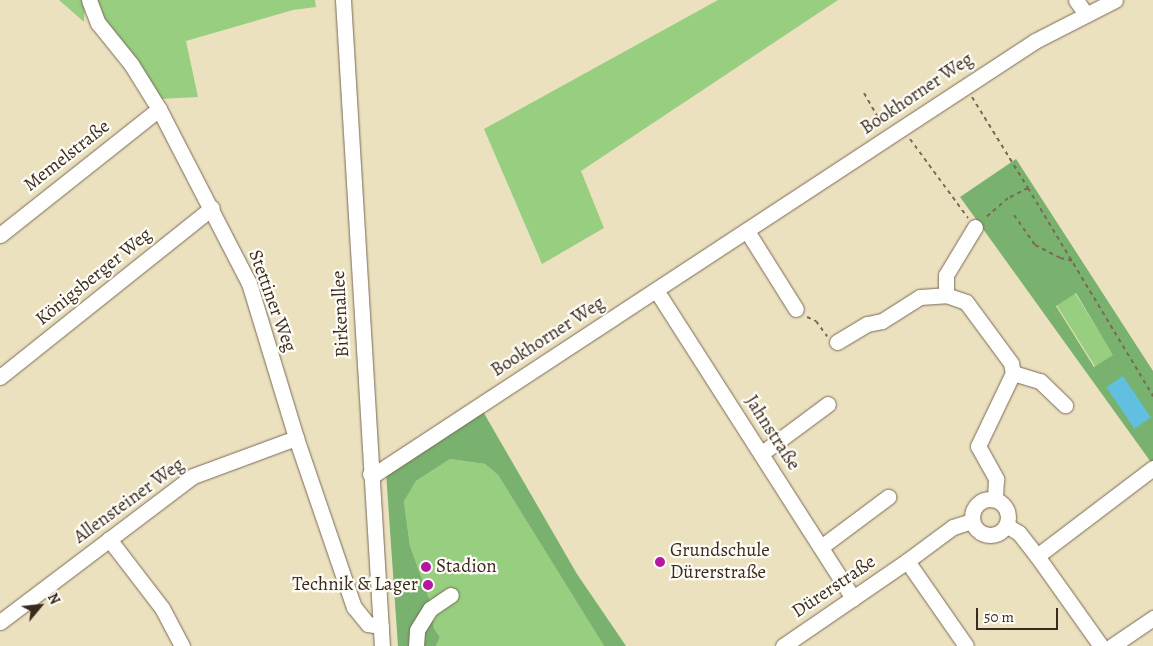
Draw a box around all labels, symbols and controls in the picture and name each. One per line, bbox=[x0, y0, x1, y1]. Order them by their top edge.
street label: Bookhorner Weg bbox=[857, 48, 977, 140]
street label: Memelstraße bbox=[19, 115, 115, 197]
street label: Königsberger Weg bbox=[31, 223, 157, 331]
street label: Stettiner Weg bbox=[243, 247, 301, 355]
street label: Birkenallee bbox=[327, 270, 355, 358]
street label: Bookhorner Weg bbox=[487, 292, 609, 382]
street label: Jahnstraße bbox=[739, 391, 805, 475]
street label: Allensteiner Weg bbox=[69, 453, 189, 549]
place label: Grundschule Dürerstraße bbox=[670, 540, 770, 584]
street label: Dürerstraße bbox=[788, 551, 880, 623]
place label: Stadion bbox=[436, 556, 497, 578]
marker: Grundschule Dürerstraße bbox=[654, 556, 666, 568]
marker: Stadion bbox=[420, 561, 432, 573]
place label: Technik & Lager bbox=[292, 574, 418, 596]
marker: Technik & Lager bbox=[422, 579, 434, 591]
north arrow bbox=[15, 581, 65, 631]
text: N bbox=[43, 590, 64, 608]
scale bar bbox=[978, 598, 1060, 630]
text: 50 m bbox=[984, 607, 1014, 627]

